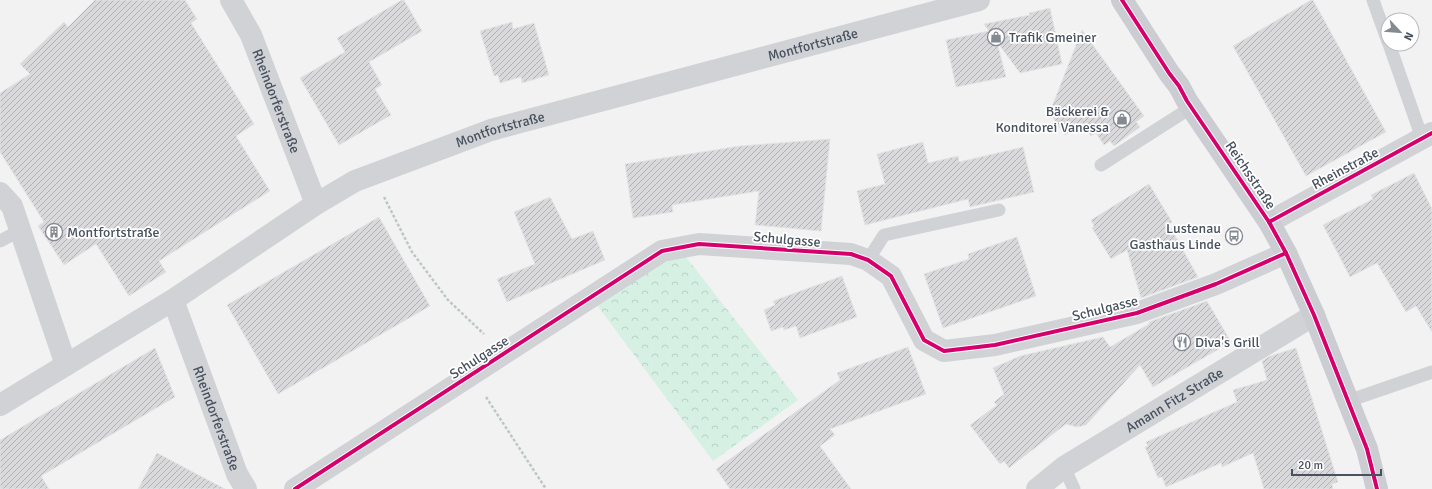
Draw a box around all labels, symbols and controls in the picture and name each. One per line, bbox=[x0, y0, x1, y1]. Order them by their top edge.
north arrow bbox=[1380, 12, 1420, 52]
street label: Montfortstraße bbox=[766, 25, 860, 65]
shop icon: Trafik Gmeiner bbox=[986, 27, 1006, 47]
place label: Trafik Gmeiner bbox=[1009, 29, 1097, 46]
text: N bbox=[1401, 30, 1416, 42]
street label: Rheindorferstraße bbox=[248, 47, 304, 156]
place label: Bäckerei & Konditorei Vanessa bbox=[995, 103, 1109, 136]
street label: Montfortstraße bbox=[453, 108, 547, 152]
shop icon: Bäckerei & Konditorei Vanessa bbox=[1112, 109, 1132, 129]
street label: Reichsstraße bbox=[1222, 138, 1280, 213]
street label: Rheinstraße bbox=[1309, 144, 1382, 193]
place label: Lustenau Gasthaus Linde bbox=[1129, 220, 1221, 253]
building icon: Montfortstraße bbox=[44, 222, 64, 242]
place label: Montfortstraße bbox=[67, 224, 160, 241]
bus stop icon: Lustenau Gasthaus Linde bbox=[1224, 226, 1244, 246]
street label: Schulgasse bbox=[753, 228, 821, 251]
street label: Schulgasse bbox=[1070, 292, 1140, 325]
street label: Schulgasse bbox=[446, 332, 512, 383]
restaurant icon: Diva's Grill bbox=[1172, 332, 1192, 352]
place label: Diva's Grill bbox=[1195, 334, 1260, 351]
street label: Rheindorferstraße bbox=[189, 364, 243, 473]
street label: Amann Fitz Straße bbox=[1123, 364, 1227, 437]
scale bar bbox=[1292, 451, 1381, 477]
text: 20 m bbox=[1298, 458, 1323, 473]

